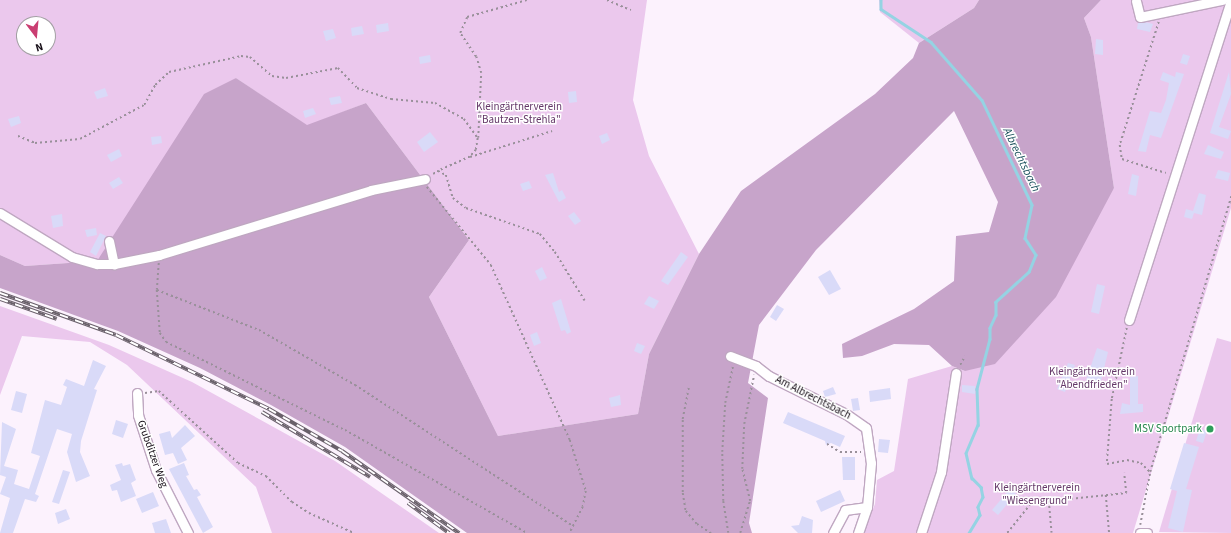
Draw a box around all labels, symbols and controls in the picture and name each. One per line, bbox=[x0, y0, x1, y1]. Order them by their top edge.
north arrow bbox=[16, 16, 56, 56]
text: N bbox=[34, 39, 45, 55]
park label: Kleingärtnerverein "Bautzen-Strehla" bbox=[476, 101, 562, 127]
water label: Albrechtsbach bbox=[999, 125, 1043, 195]
park label: Kleingärtnerverein "Abendfrieden" bbox=[1049, 366, 1135, 392]
street label: Am Albrechtsbach bbox=[773, 373, 853, 423]
street label: Grubditzer Weg bbox=[134, 418, 170, 490]
place label: MSV Sportpark bbox=[1134, 422, 1202, 436]
marker: MSV Sportpark bbox=[1205, 424, 1215, 434]
park label: Kleingärtnerverein "Wiesengrund" bbox=[994, 482, 1080, 508]

